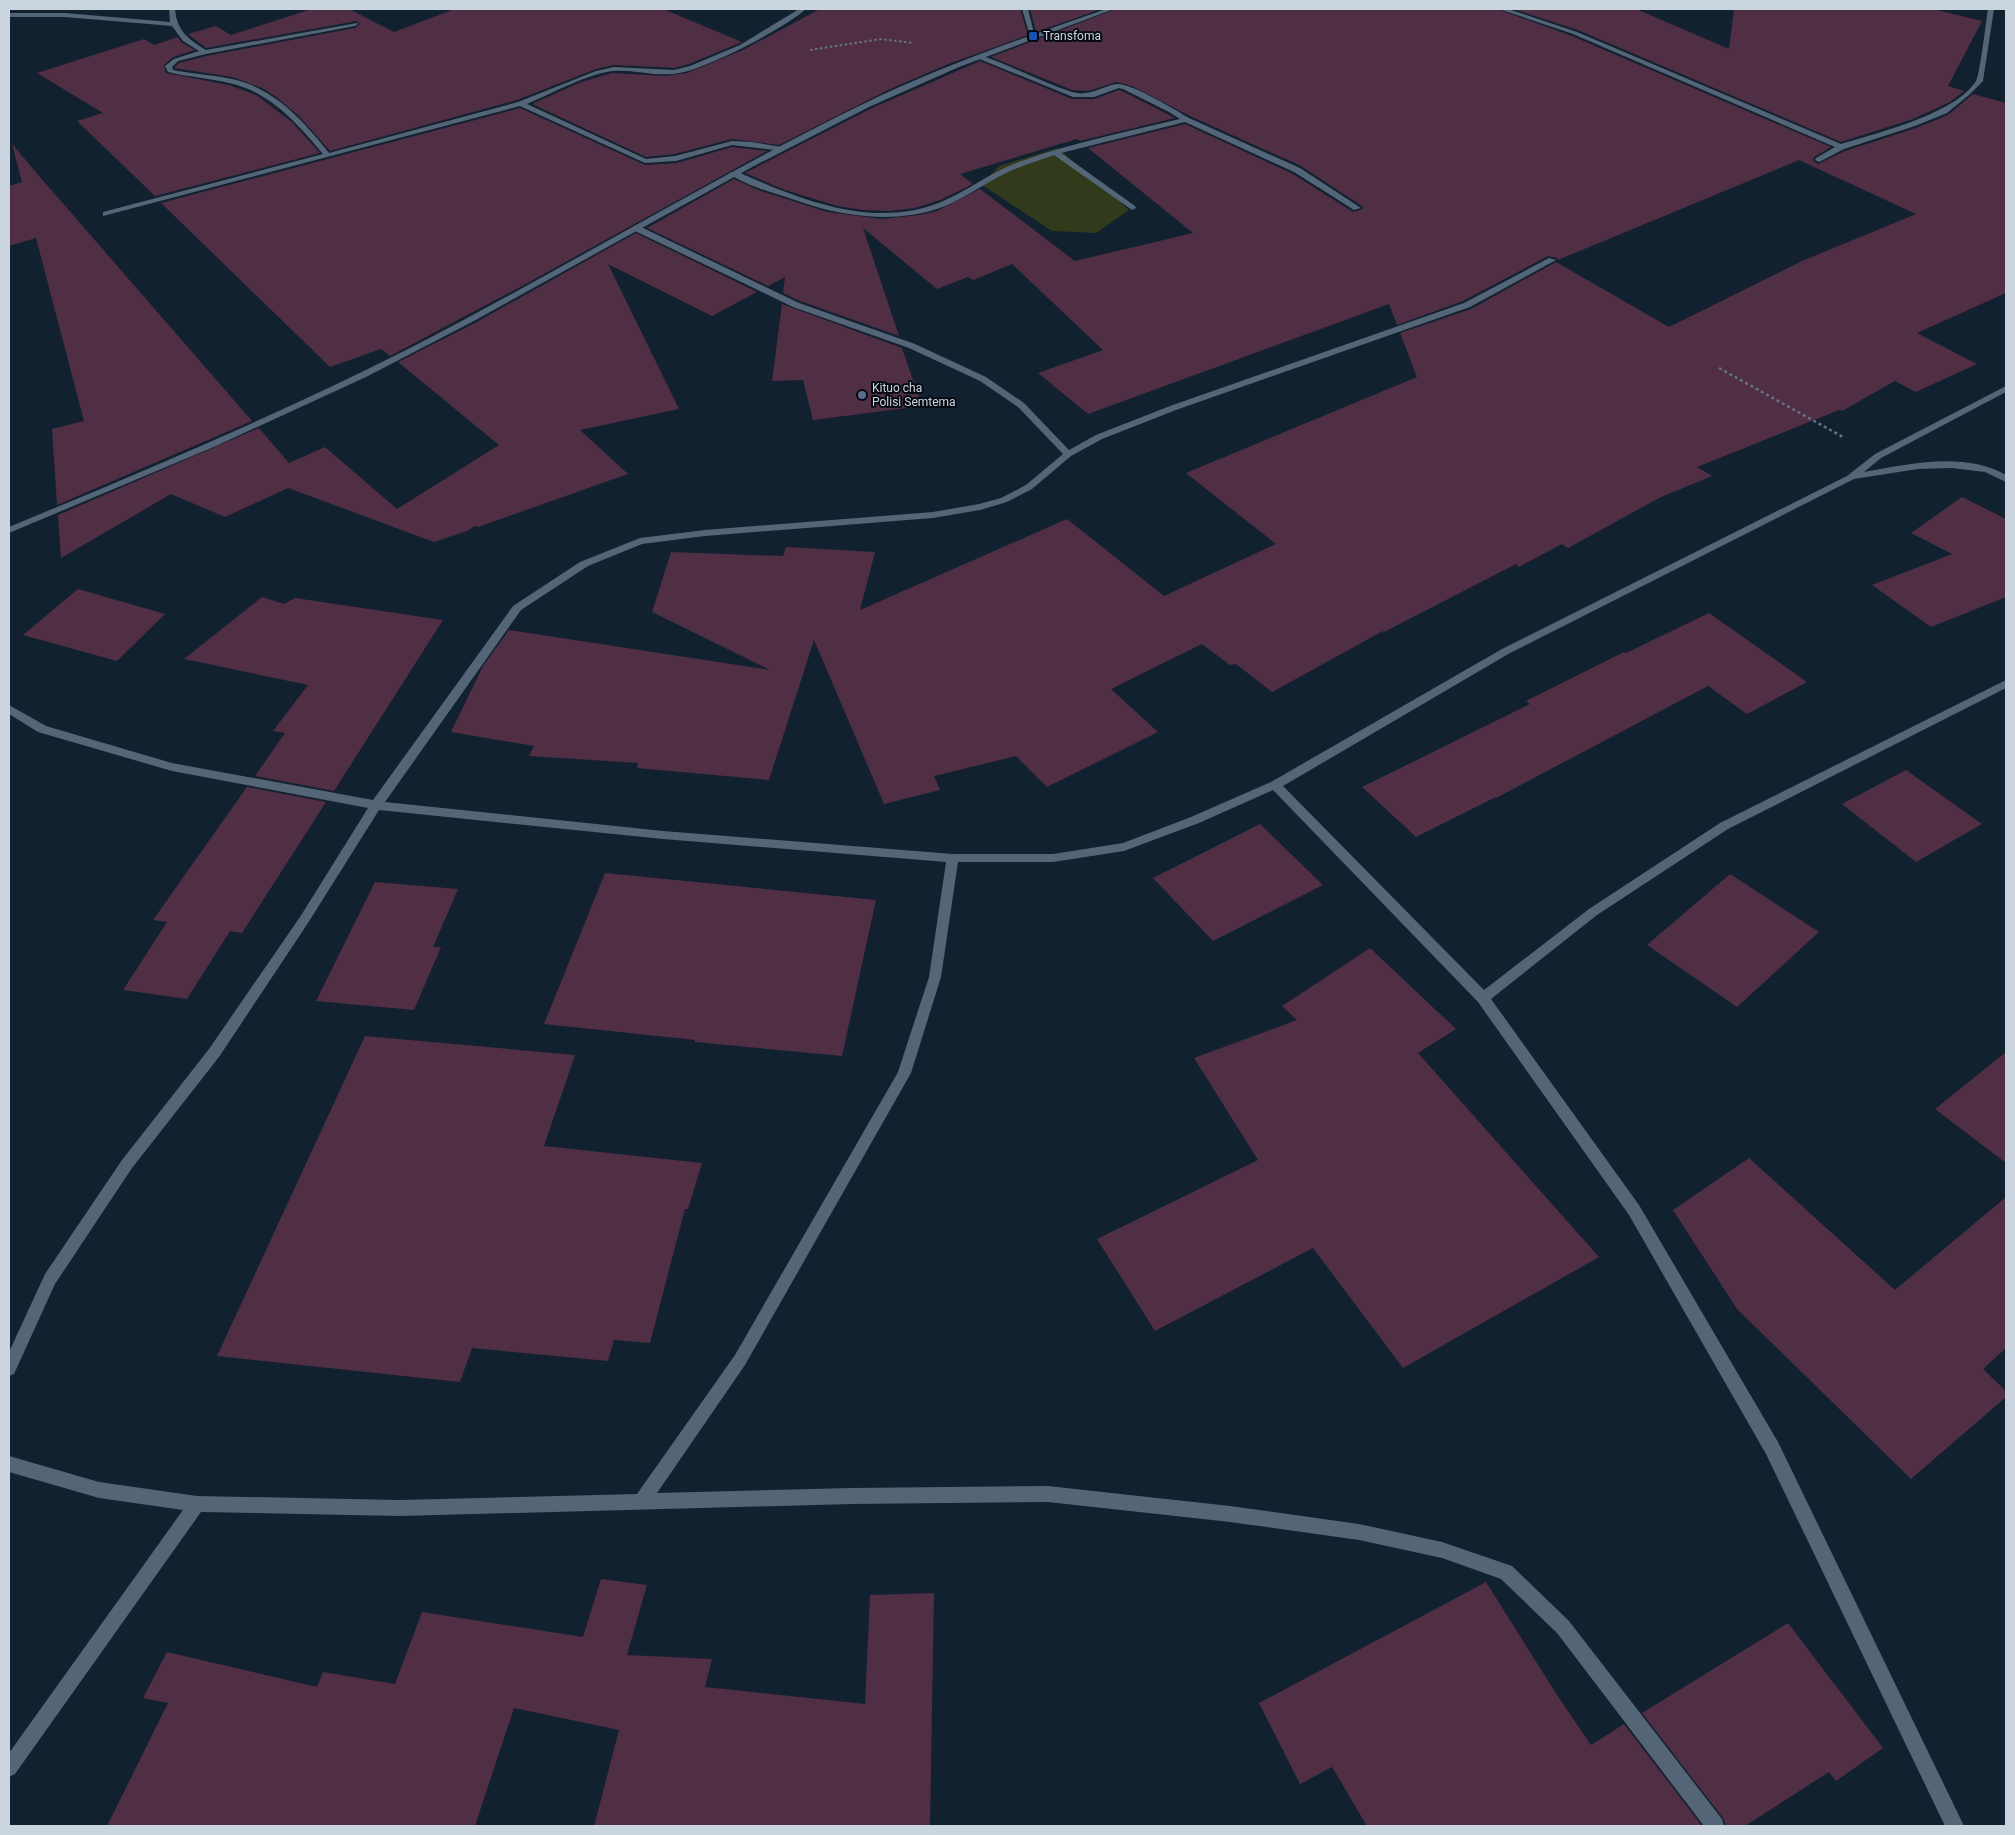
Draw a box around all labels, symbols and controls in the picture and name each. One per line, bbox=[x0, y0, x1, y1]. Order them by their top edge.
place label: Transfoma bbox=[1043, 29, 1101, 43]
marker: Transfoma bbox=[1027, 30, 1039, 42]
place label: Kituo cha Polisi Semtema bbox=[872, 381, 956, 409]
marker: Kituo cha Polisi Semtema bbox=[856, 389, 868, 401]

